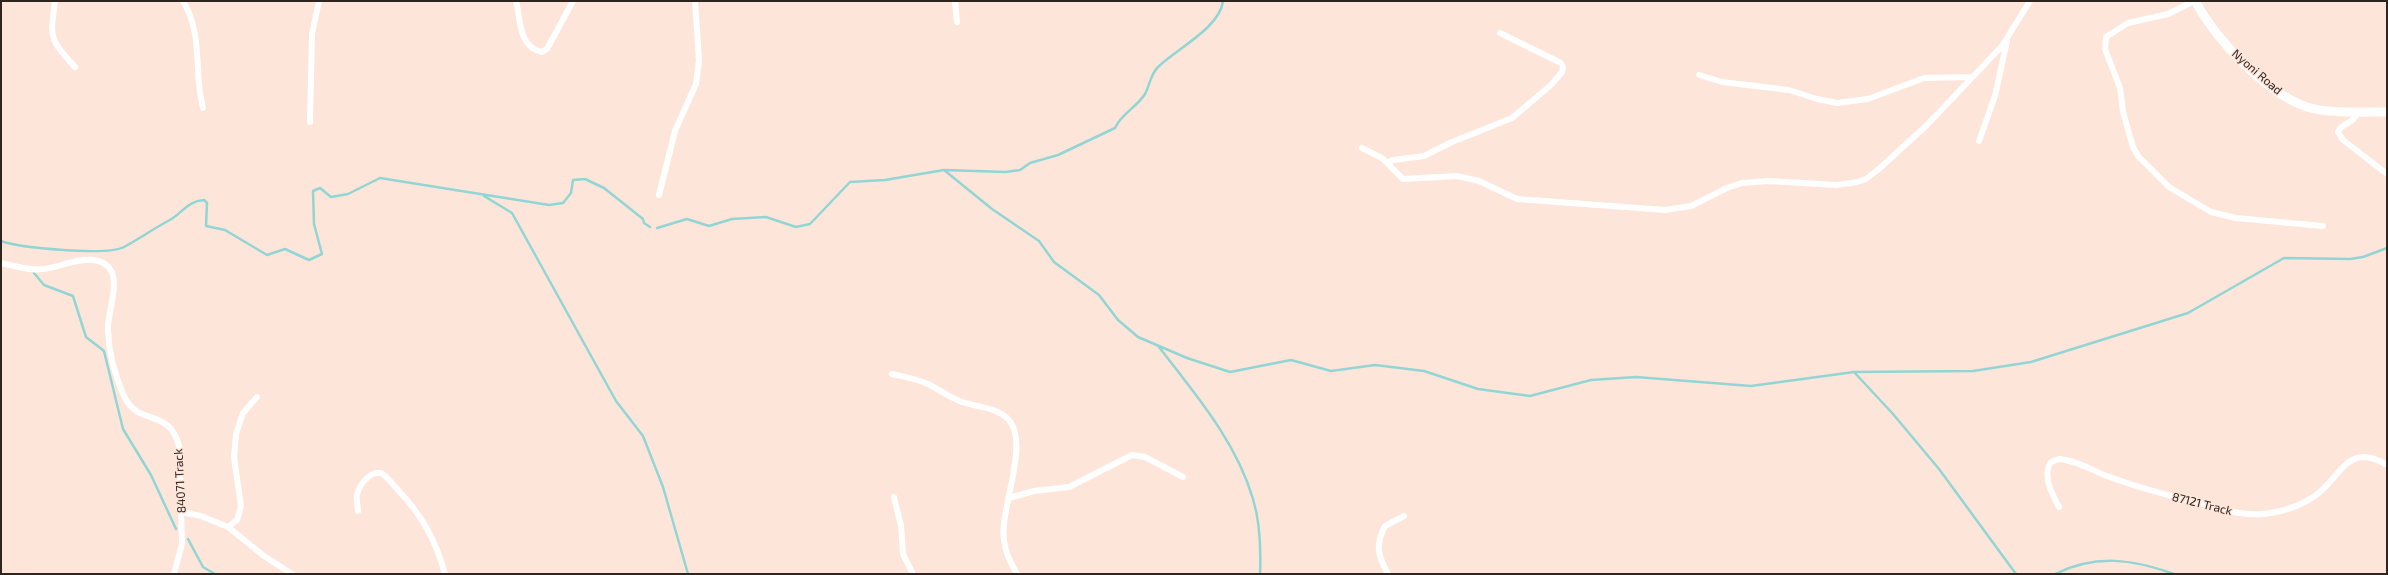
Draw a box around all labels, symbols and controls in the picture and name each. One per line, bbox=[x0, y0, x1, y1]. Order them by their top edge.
street label: Nyoni Road bbox=[2229, 46, 2285, 98]
street label: 84071 Track bbox=[171, 448, 189, 514]
street label: 87121 Track bbox=[2170, 490, 2234, 518]

